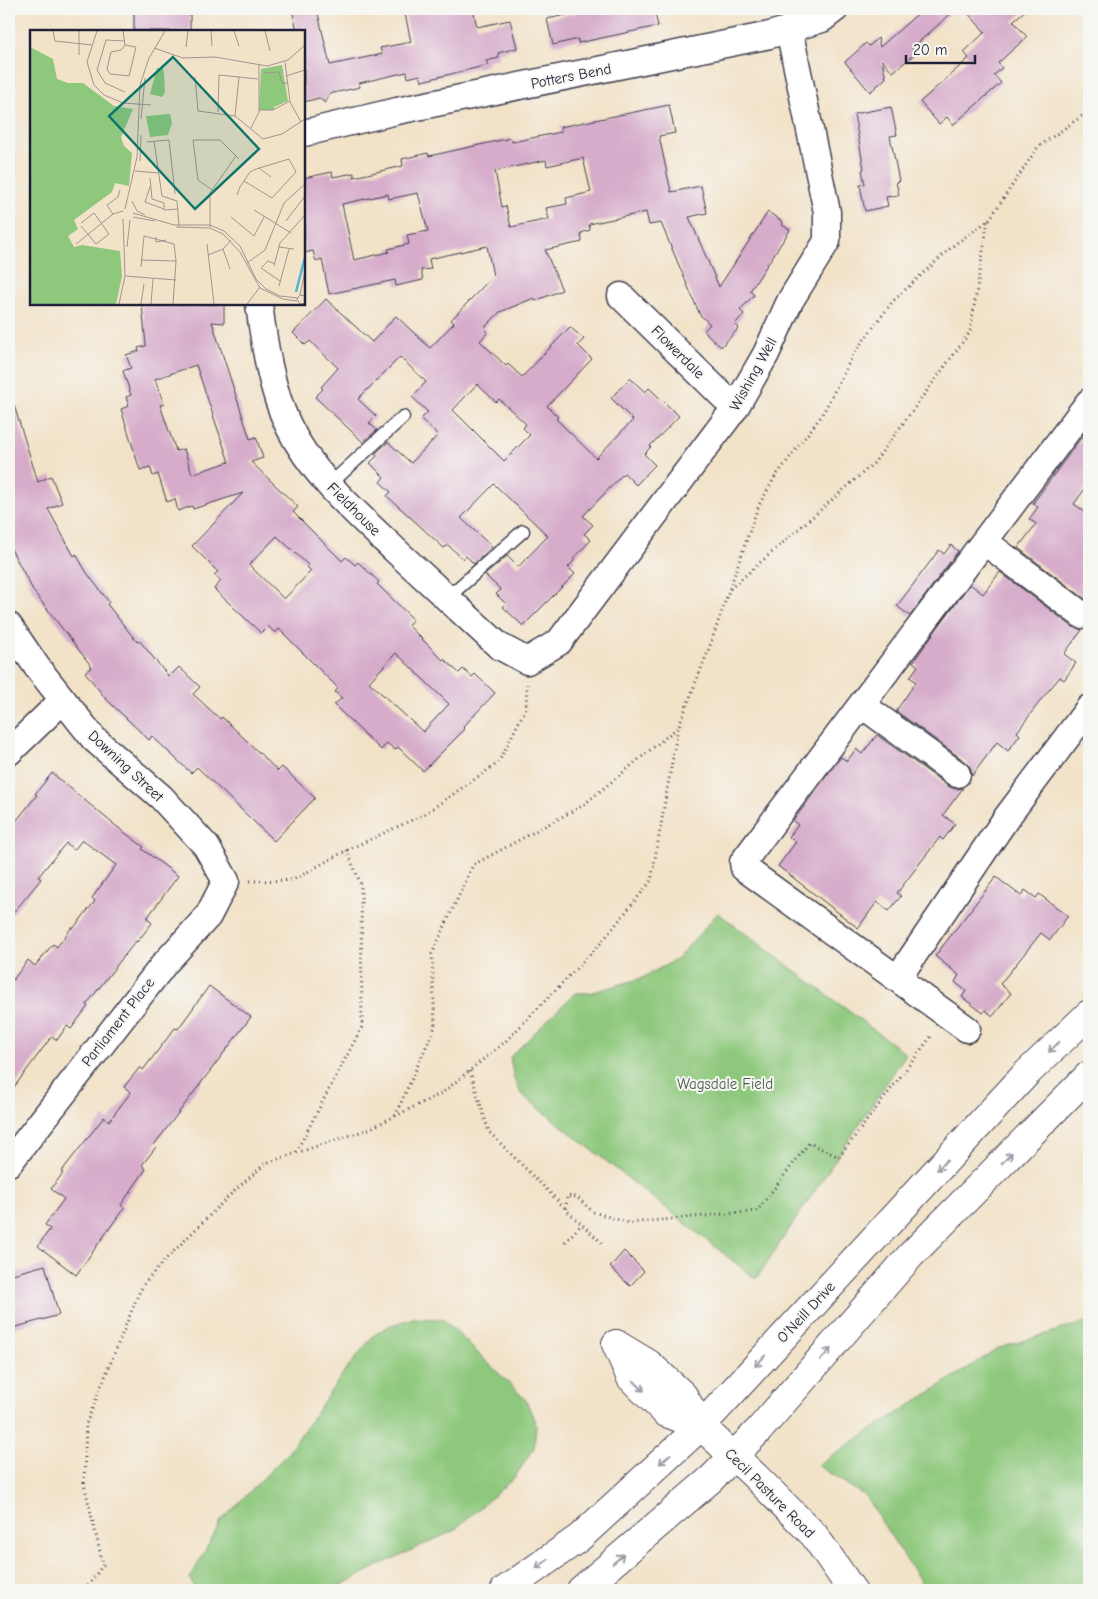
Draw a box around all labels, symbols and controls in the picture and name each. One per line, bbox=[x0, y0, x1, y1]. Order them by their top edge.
inset map bbox=[30, 30, 305, 305]
scale bar bbox=[906, 32, 974, 64]
text: 20 m bbox=[913, 41, 947, 59]
street label: Potters Bend bbox=[529, 59, 613, 93]
street label: Flowerdale bbox=[648, 322, 709, 383]
street label: Wishing Well bbox=[725, 334, 781, 414]
street label: Fieldhouse bbox=[324, 479, 385, 540]
street label: Downing Street bbox=[84, 726, 168, 806]
street label: Parliament Place bbox=[78, 974, 159, 1070]
one-way arrow bbox=[1048, 1041, 1060, 1053]
park label: Wagsdale Field bbox=[677, 1075, 773, 1093]
one-way arrow bbox=[1001, 1151, 1013, 1164]
one-way arrow bbox=[936, 1159, 948, 1172]
street label: O'Neill Drive bbox=[773, 1277, 839, 1346]
one-way arrow bbox=[820, 1347, 831, 1360]
one-way arrow bbox=[754, 1355, 766, 1368]
one-way arrow bbox=[633, 1380, 645, 1392]
street label: Cecil Pasture Road bbox=[721, 1444, 819, 1542]
one-way arrow bbox=[658, 1453, 671, 1465]
one-way arrow bbox=[611, 1553, 624, 1564]
one-way arrow bbox=[535, 1559, 549, 1569]

